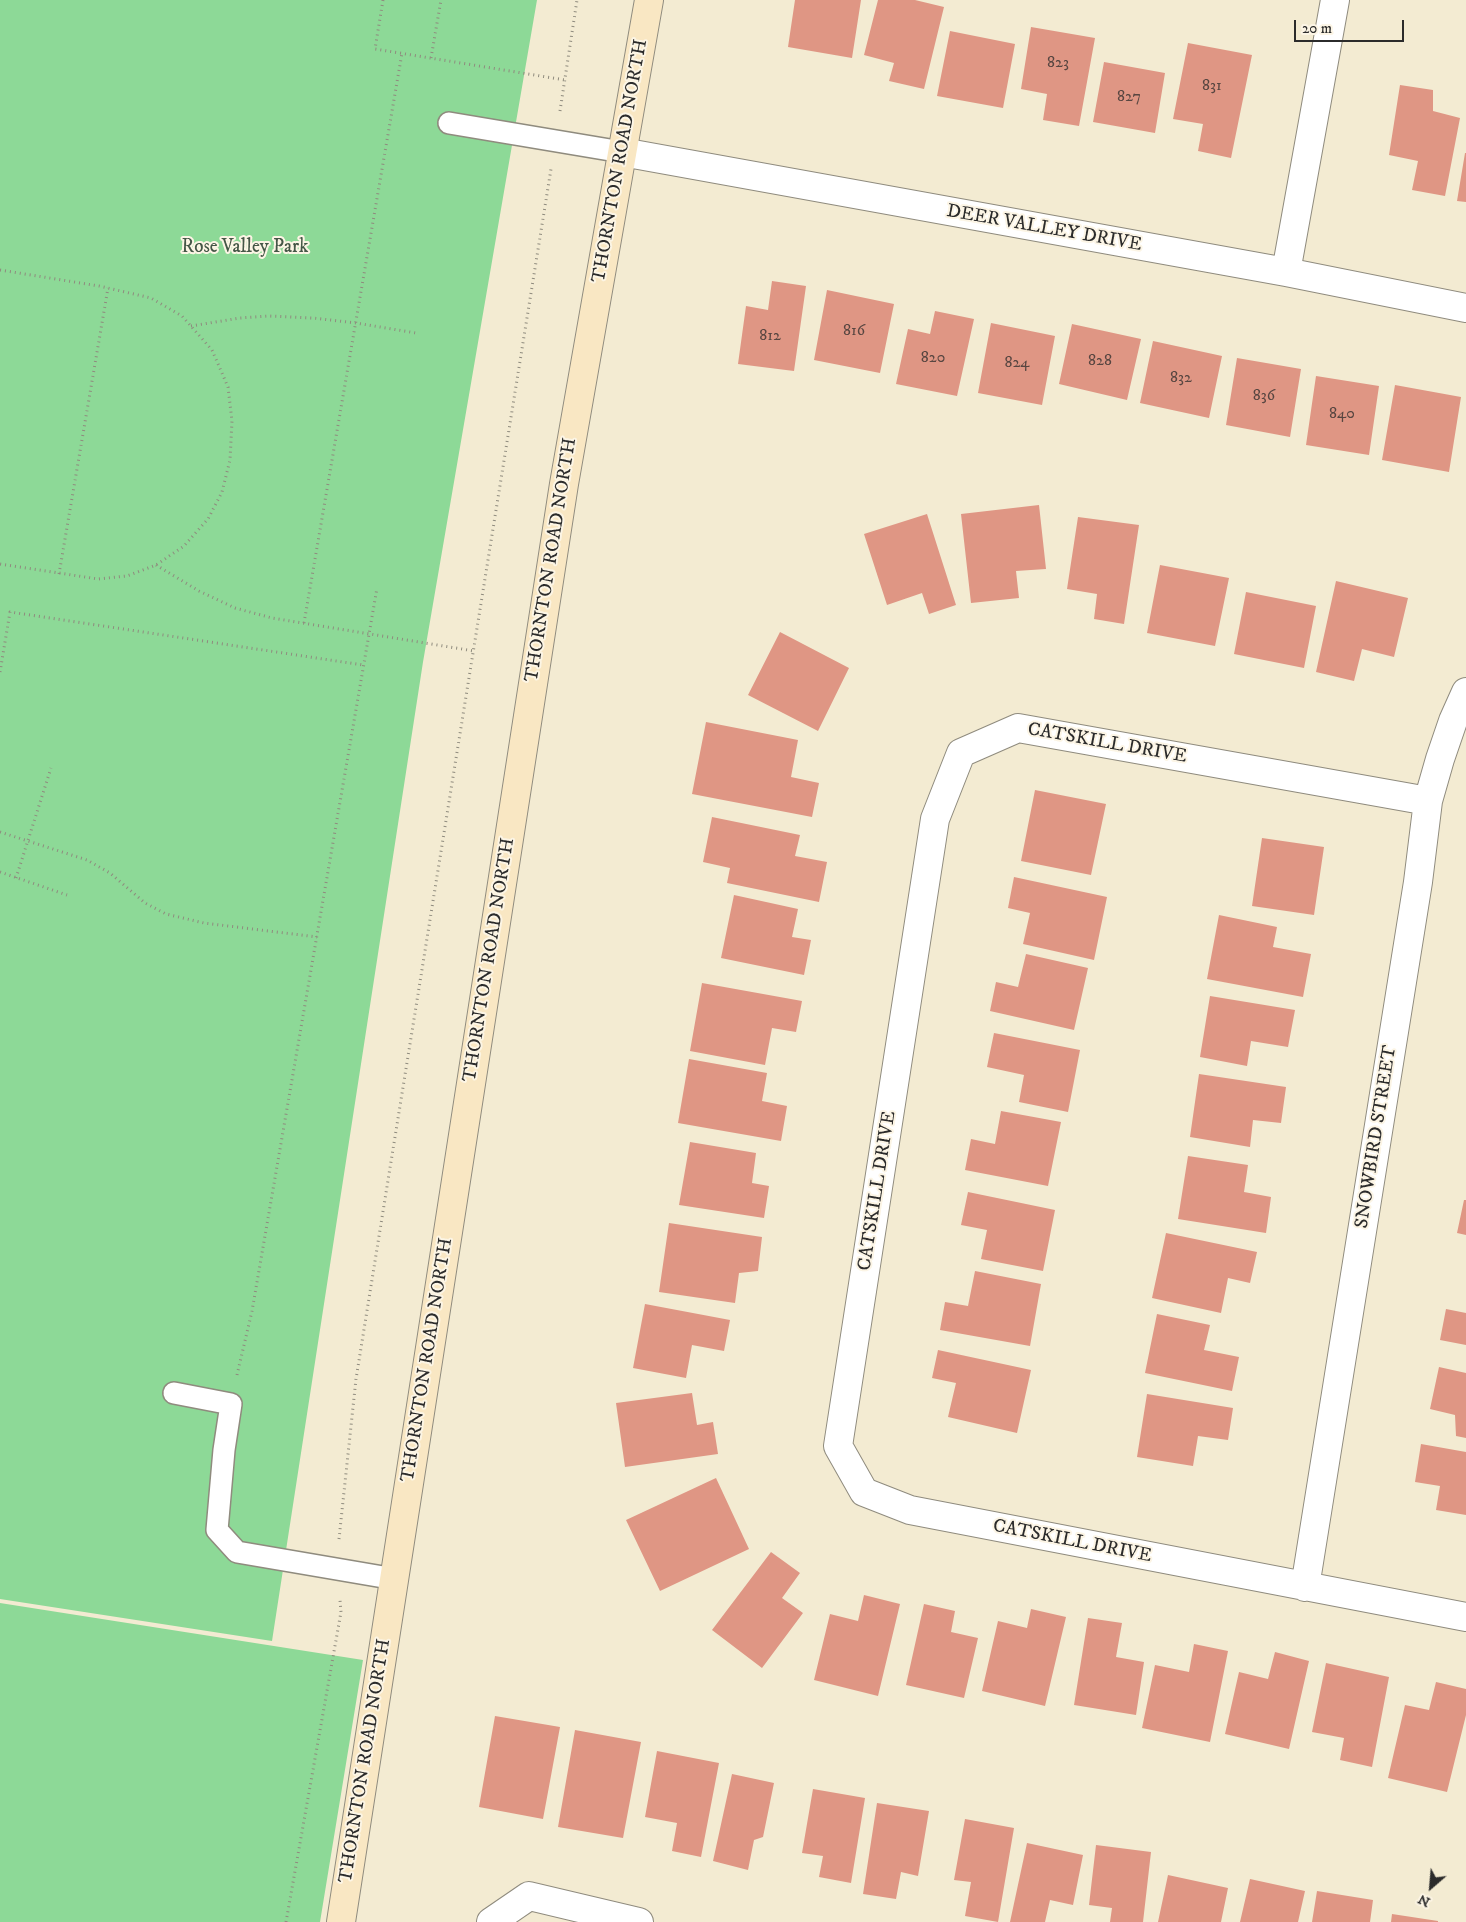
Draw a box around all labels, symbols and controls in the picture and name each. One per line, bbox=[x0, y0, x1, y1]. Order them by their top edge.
scale bar bbox=[1296, 10, 1406, 42]
text: 20 m bbox=[1302, 19, 1332, 38]
street label: THORNTON ROAD NORTH bbox=[588, 38, 654, 284]
house number: 823 bbox=[1047, 54, 1069, 74]
house number: 831 bbox=[1202, 77, 1222, 97]
house number: 827 bbox=[1117, 88, 1141, 108]
street label: DEER VALLEY DRIVE bbox=[945, 201, 1143, 257]
park label: Rose Valley Park bbox=[182, 237, 308, 259]
house number: 816 bbox=[843, 322, 865, 342]
house number: 812 bbox=[759, 327, 781, 347]
house number: 820 bbox=[921, 349, 945, 369]
house number: 828 bbox=[1088, 352, 1112, 372]
house number: 824 bbox=[1004, 354, 1030, 374]
house number: 832 bbox=[1170, 369, 1192, 389]
house number: 836 bbox=[1253, 387, 1275, 407]
house number: 840 bbox=[1329, 405, 1355, 425]
street label: THORNTON ROAD NORTH bbox=[521, 436, 583, 684]
street label: CATSKILL DRIVE bbox=[1026, 719, 1188, 769]
street label: THORNTON ROAD NORTH bbox=[459, 836, 521, 1084]
street label: SNOWBIRD STREET bbox=[1351, 1044, 1403, 1230]
street label: CATSKILL DRIVE bbox=[854, 1110, 902, 1272]
street label: THORNTON ROAD NORTH bbox=[397, 1236, 459, 1484]
street label: CATSKILL DRIVE bbox=[991, 1515, 1153, 1569]
street label: THORNTON ROAD NORTH bbox=[335, 1637, 397, 1885]
north arrow bbox=[1406, 1862, 1456, 1912]
text: N bbox=[1415, 1890, 1433, 1911]

